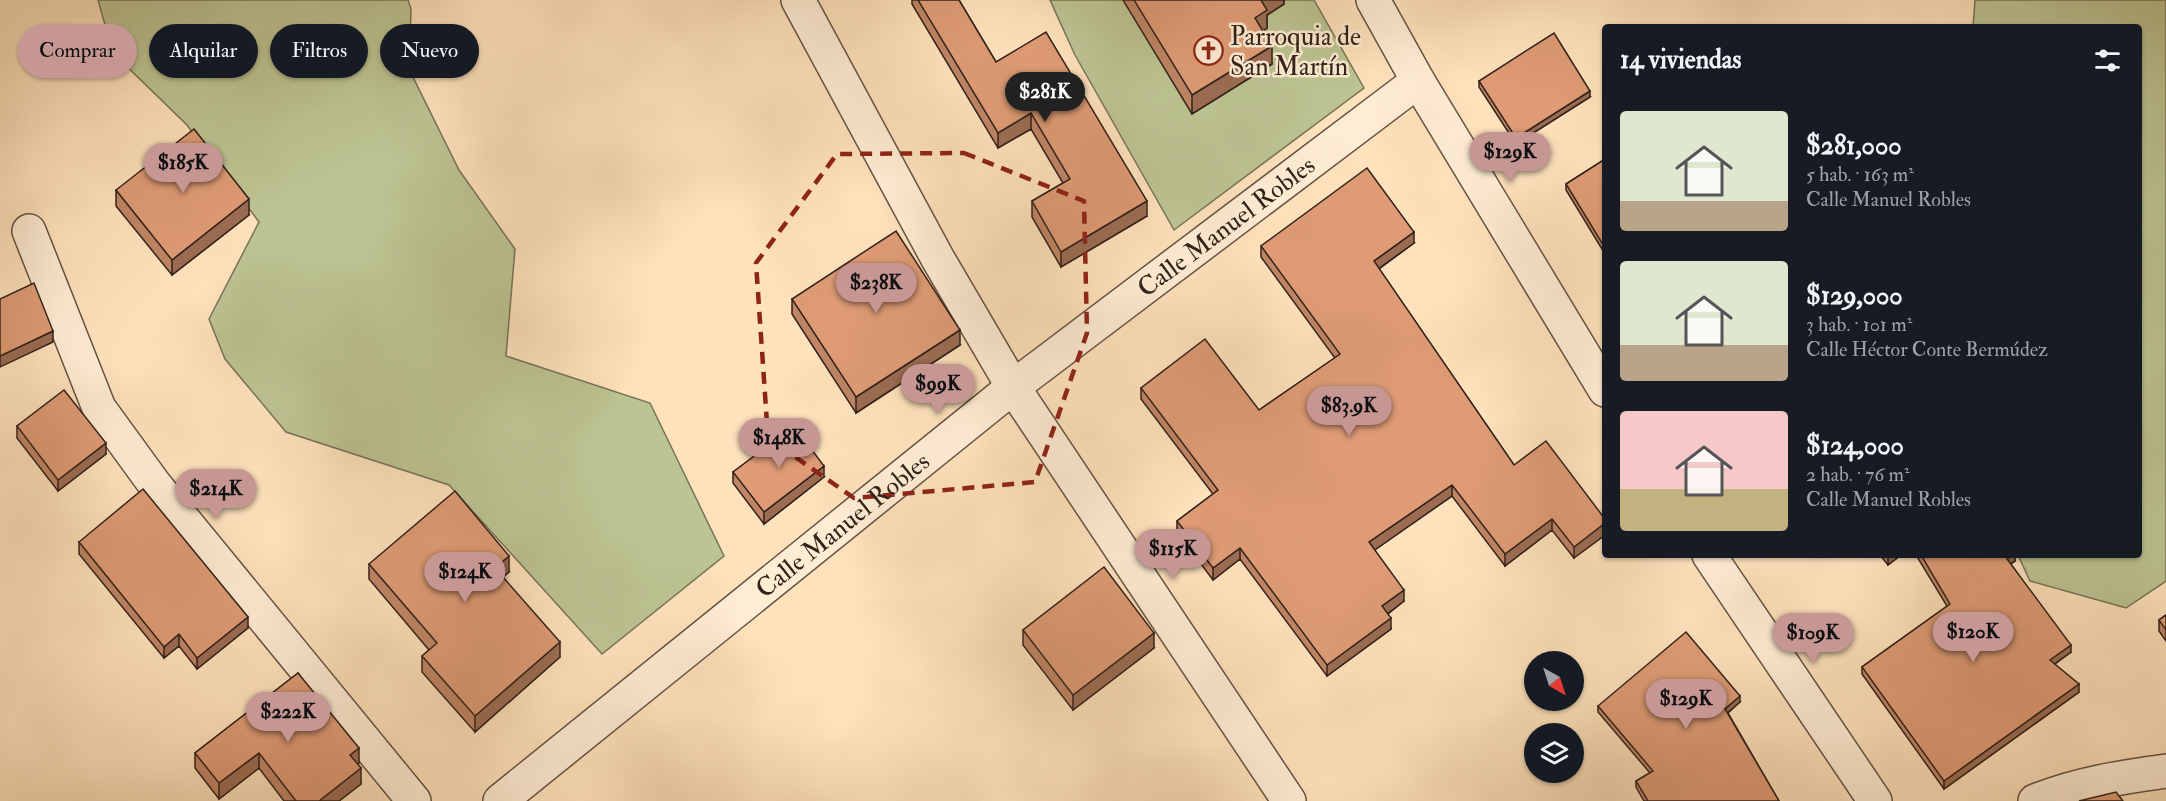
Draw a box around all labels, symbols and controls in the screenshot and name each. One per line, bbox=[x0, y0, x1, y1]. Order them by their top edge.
place label: Parroquia de San Martín bbox=[1230, 21, 1361, 83]
chip: Comprar bbox=[18, 24, 137, 78]
chip: Alquilar bbox=[149, 24, 258, 78]
chip: Filtros bbox=[270, 24, 368, 78]
chip: Nuevo bbox=[380, 24, 479, 78]
church icon: Parroquia de San Martín bbox=[1193, 35, 1225, 67]
text: 14 viviendas bbox=[1620, 44, 1741, 76]
icon: filters bbox=[2091, 44, 2124, 77]
pin: $281K bbox=[1003, 72, 1087, 123]
text: $281K bbox=[1019, 79, 1071, 104]
text: $281,000 bbox=[1806, 130, 1902, 162]
pin: $129K bbox=[1468, 132, 1552, 183]
icon: home bbox=[1668, 135, 1740, 207]
text: $129K bbox=[1484, 139, 1536, 164]
pin: $185K bbox=[141, 143, 225, 194]
street label: Calle Manuel Robles bbox=[1131, 149, 1322, 304]
text: $185K bbox=[158, 150, 208, 175]
text: 5 hab. · 163 m² bbox=[1806, 162, 1914, 187]
text: Calle Manuel Robles bbox=[1806, 187, 1971, 212]
pin: $238K bbox=[834, 263, 918, 314]
text: $238K bbox=[850, 270, 902, 295]
text: $129,000 bbox=[1806, 280, 1903, 312]
icon: home bbox=[1668, 285, 1740, 357]
text: 3 hab. · 101 m² bbox=[1806, 312, 1912, 337]
text: Calle Héctor Conte Bermúdez bbox=[1806, 337, 2048, 362]
pin: $99K bbox=[902, 364, 974, 415]
text: $99K bbox=[915, 371, 961, 396]
pin: $83.9K bbox=[1300, 386, 1398, 437]
text: $83.9K bbox=[1321, 393, 1377, 418]
pin: $148K bbox=[737, 418, 821, 469]
text: $148K bbox=[753, 425, 805, 450]
text: $124,000 bbox=[1806, 430, 1904, 462]
icon: home bbox=[1668, 435, 1740, 507]
street label: Calle Manuel Robles bbox=[750, 446, 937, 605]
text: 2 hab. · 76 m² bbox=[1806, 462, 1910, 487]
pin: $214K bbox=[174, 469, 258, 520]
text: $214K bbox=[189, 476, 243, 501]
text: Calle Manuel Robles bbox=[1806, 487, 1971, 512]
pin: $115K bbox=[1131, 529, 1215, 580]
text: $115K bbox=[1149, 536, 1197, 561]
pin: $124K bbox=[423, 552, 507, 603]
text: $124K bbox=[438, 559, 492, 584]
pin: $120K bbox=[1931, 612, 2015, 663]
pin: $109K bbox=[1771, 613, 1855, 664]
text: $120K bbox=[1947, 619, 1999, 644]
text: $109K bbox=[1787, 620, 1839, 645]
north arrow bbox=[1524, 651, 1584, 711]
map controls bbox=[1524, 651, 1584, 783]
pin: $129K bbox=[1644, 679, 1728, 730]
text: $129K bbox=[1660, 686, 1712, 711]
pin: $222K bbox=[246, 692, 330, 743]
text: $222K bbox=[260, 699, 316, 724]
button: layers bbox=[1524, 723, 1584, 783]

